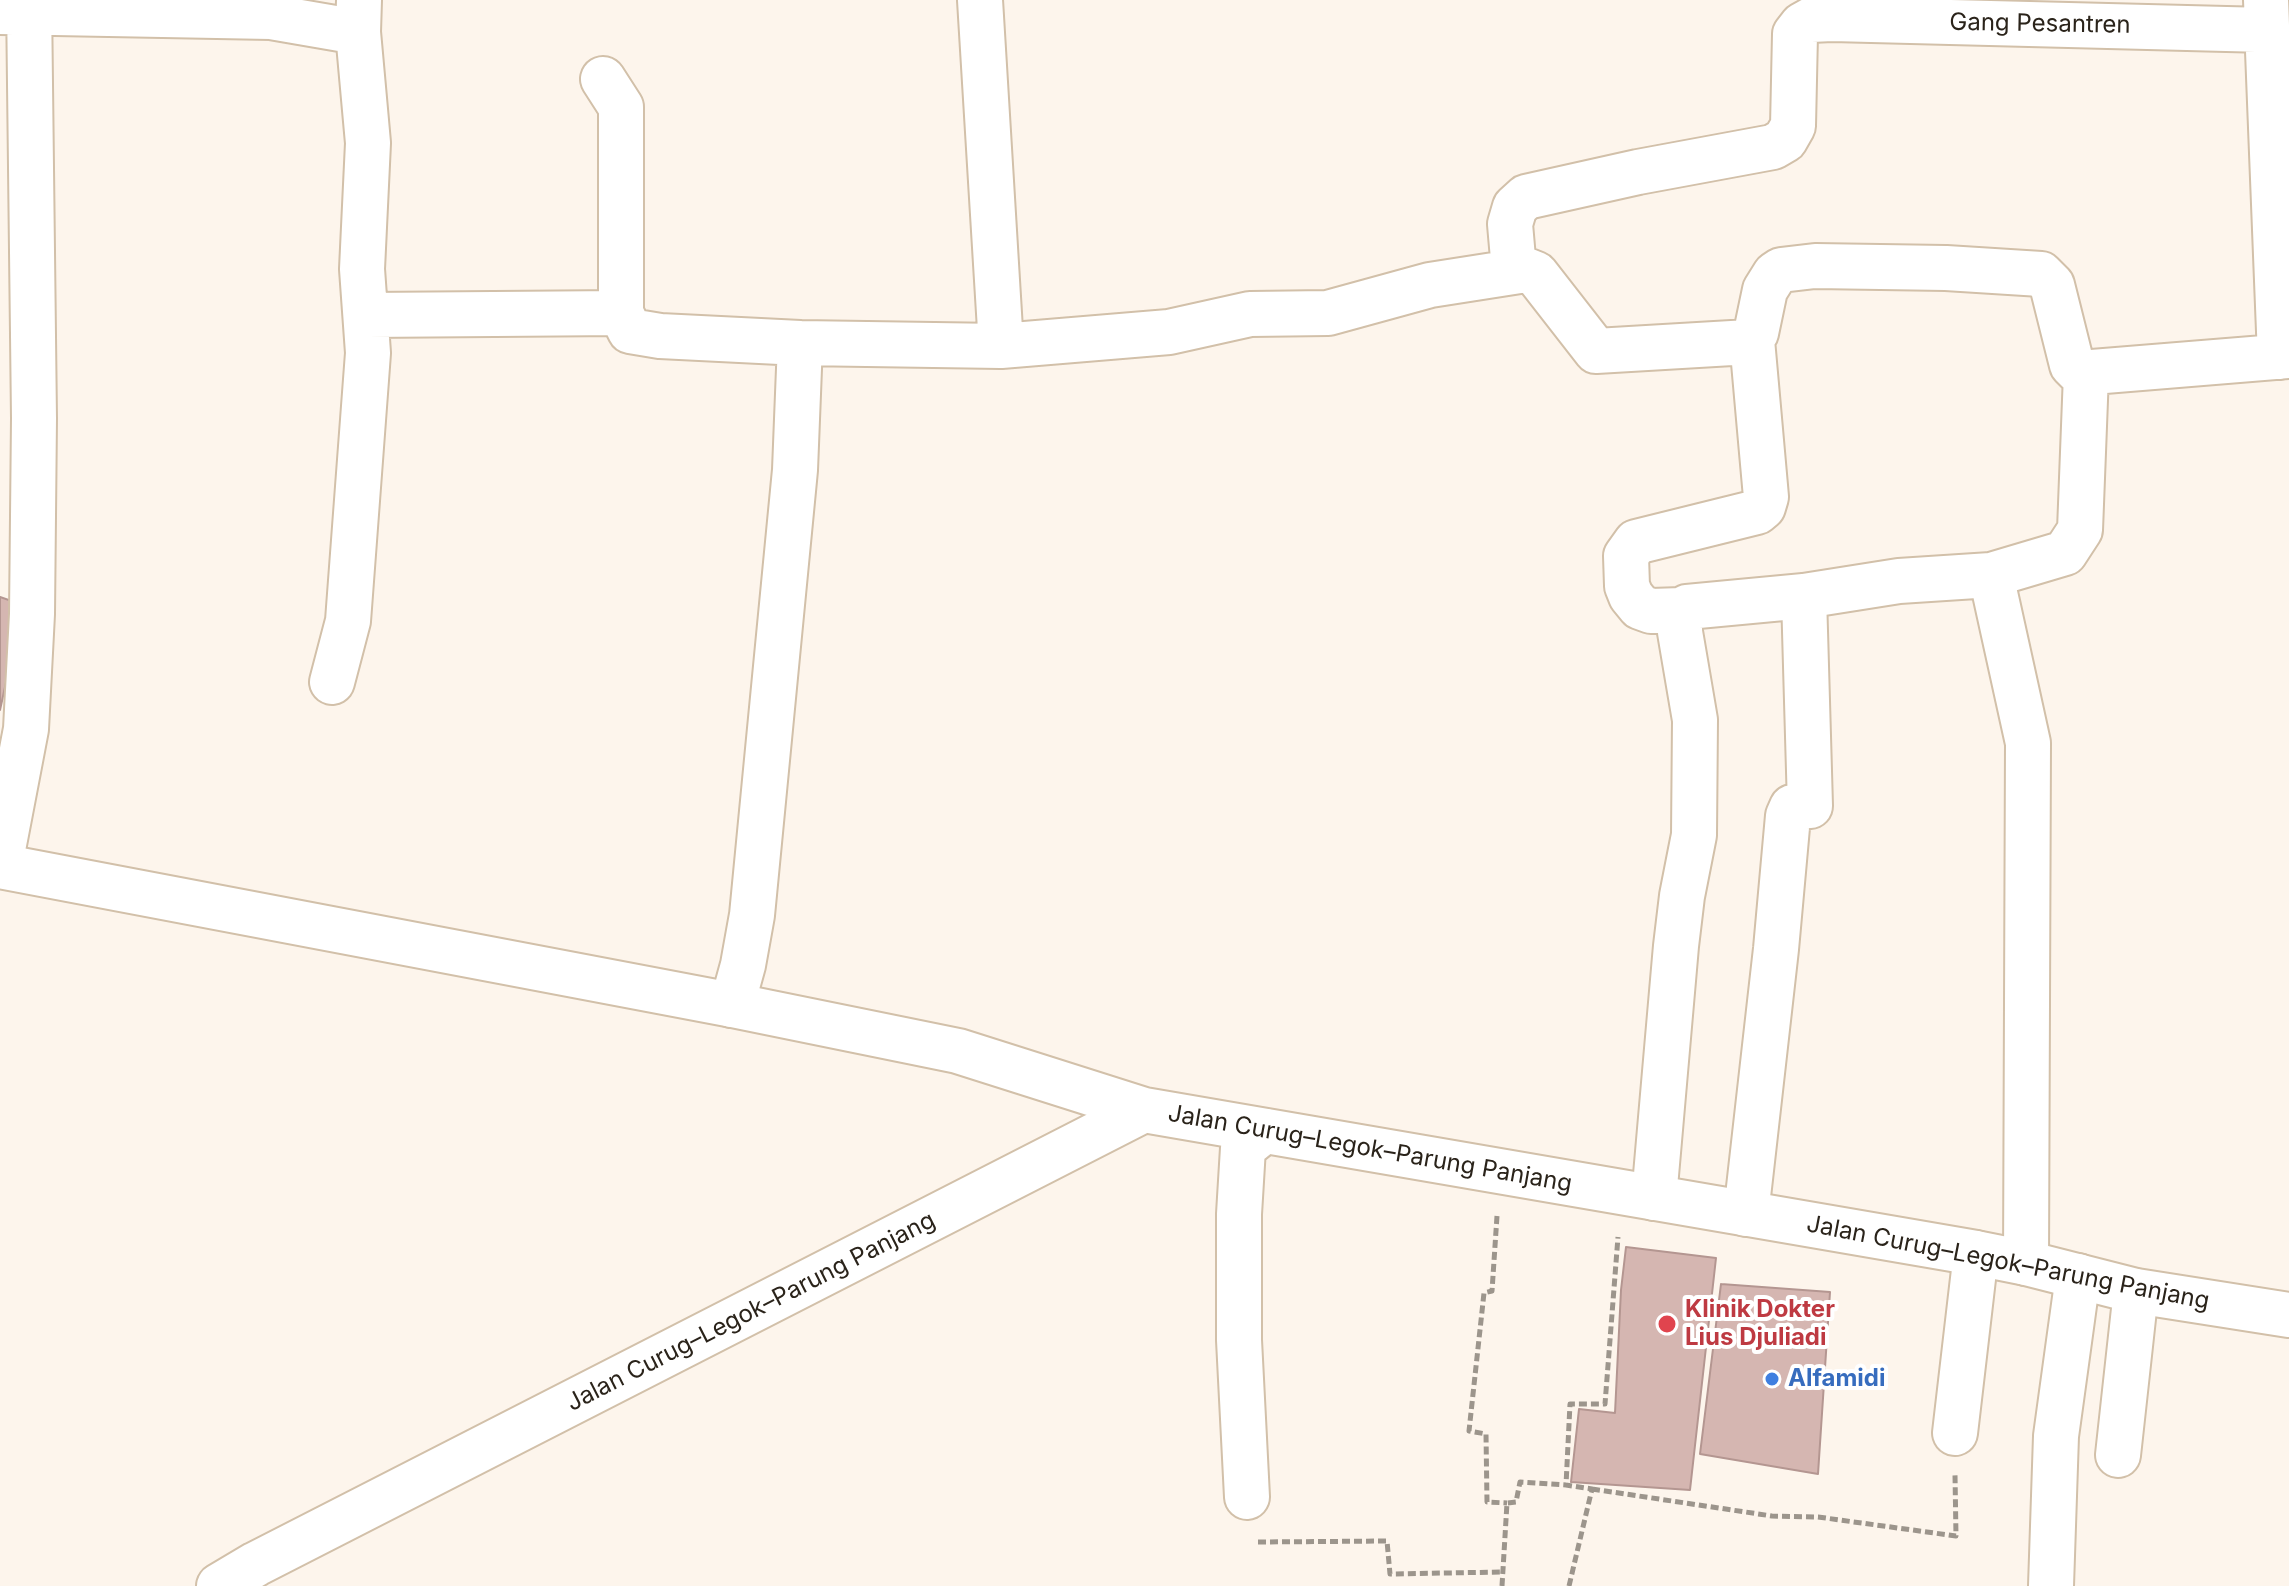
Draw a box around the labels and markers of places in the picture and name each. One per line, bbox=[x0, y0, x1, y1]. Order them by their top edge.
place label: Klinik Dokter Lius Djuliadi bbox=[1685, 1296, 1835, 1352]
marker: Klinik Dokter Lius Djuliadi bbox=[1656, 1313, 1678, 1335]
place label: Alfamidi bbox=[1788, 1365, 1885, 1393]
marker: Alfamidi bbox=[1763, 1370, 1781, 1388]

